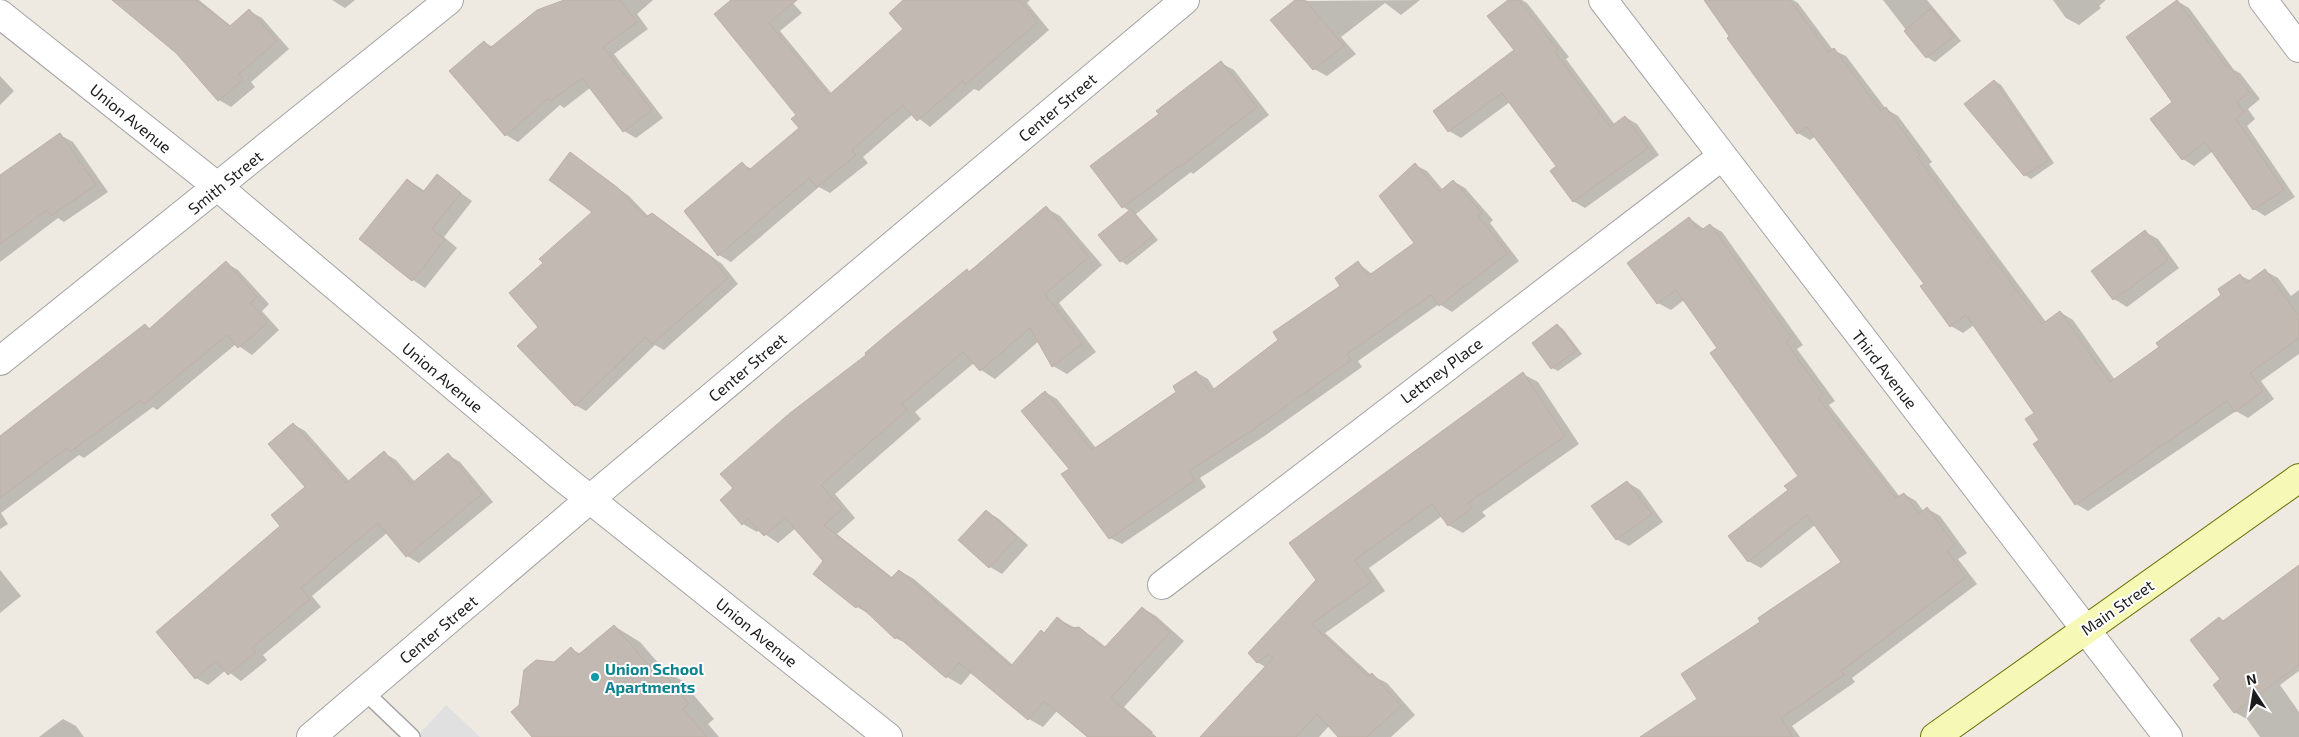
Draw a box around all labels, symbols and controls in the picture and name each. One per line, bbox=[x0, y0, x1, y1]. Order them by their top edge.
street label: Center Street bbox=[1014, 69, 1100, 145]
street label: Union Avenue bbox=[87, 79, 175, 157]
street label: Smith Street bbox=[184, 146, 266, 218]
street label: Third Avenue bbox=[1848, 326, 1922, 412]
street label: Center Street bbox=[704, 329, 790, 405]
street label: Lettney Place bbox=[1396, 333, 1486, 407]
street label: Union Avenue bbox=[399, 338, 487, 416]
street label: Main Street bbox=[2077, 575, 2157, 639]
street label: Center Street bbox=[395, 591, 481, 667]
street label: Union Avenue bbox=[713, 593, 801, 671]
place label: Union School Apartments bbox=[605, 659, 705, 696]
north arrow bbox=[2229, 667, 2279, 717]
text: N bbox=[2244, 669, 2258, 688]
marker: Union School Apartments bbox=[589, 671, 601, 683]

